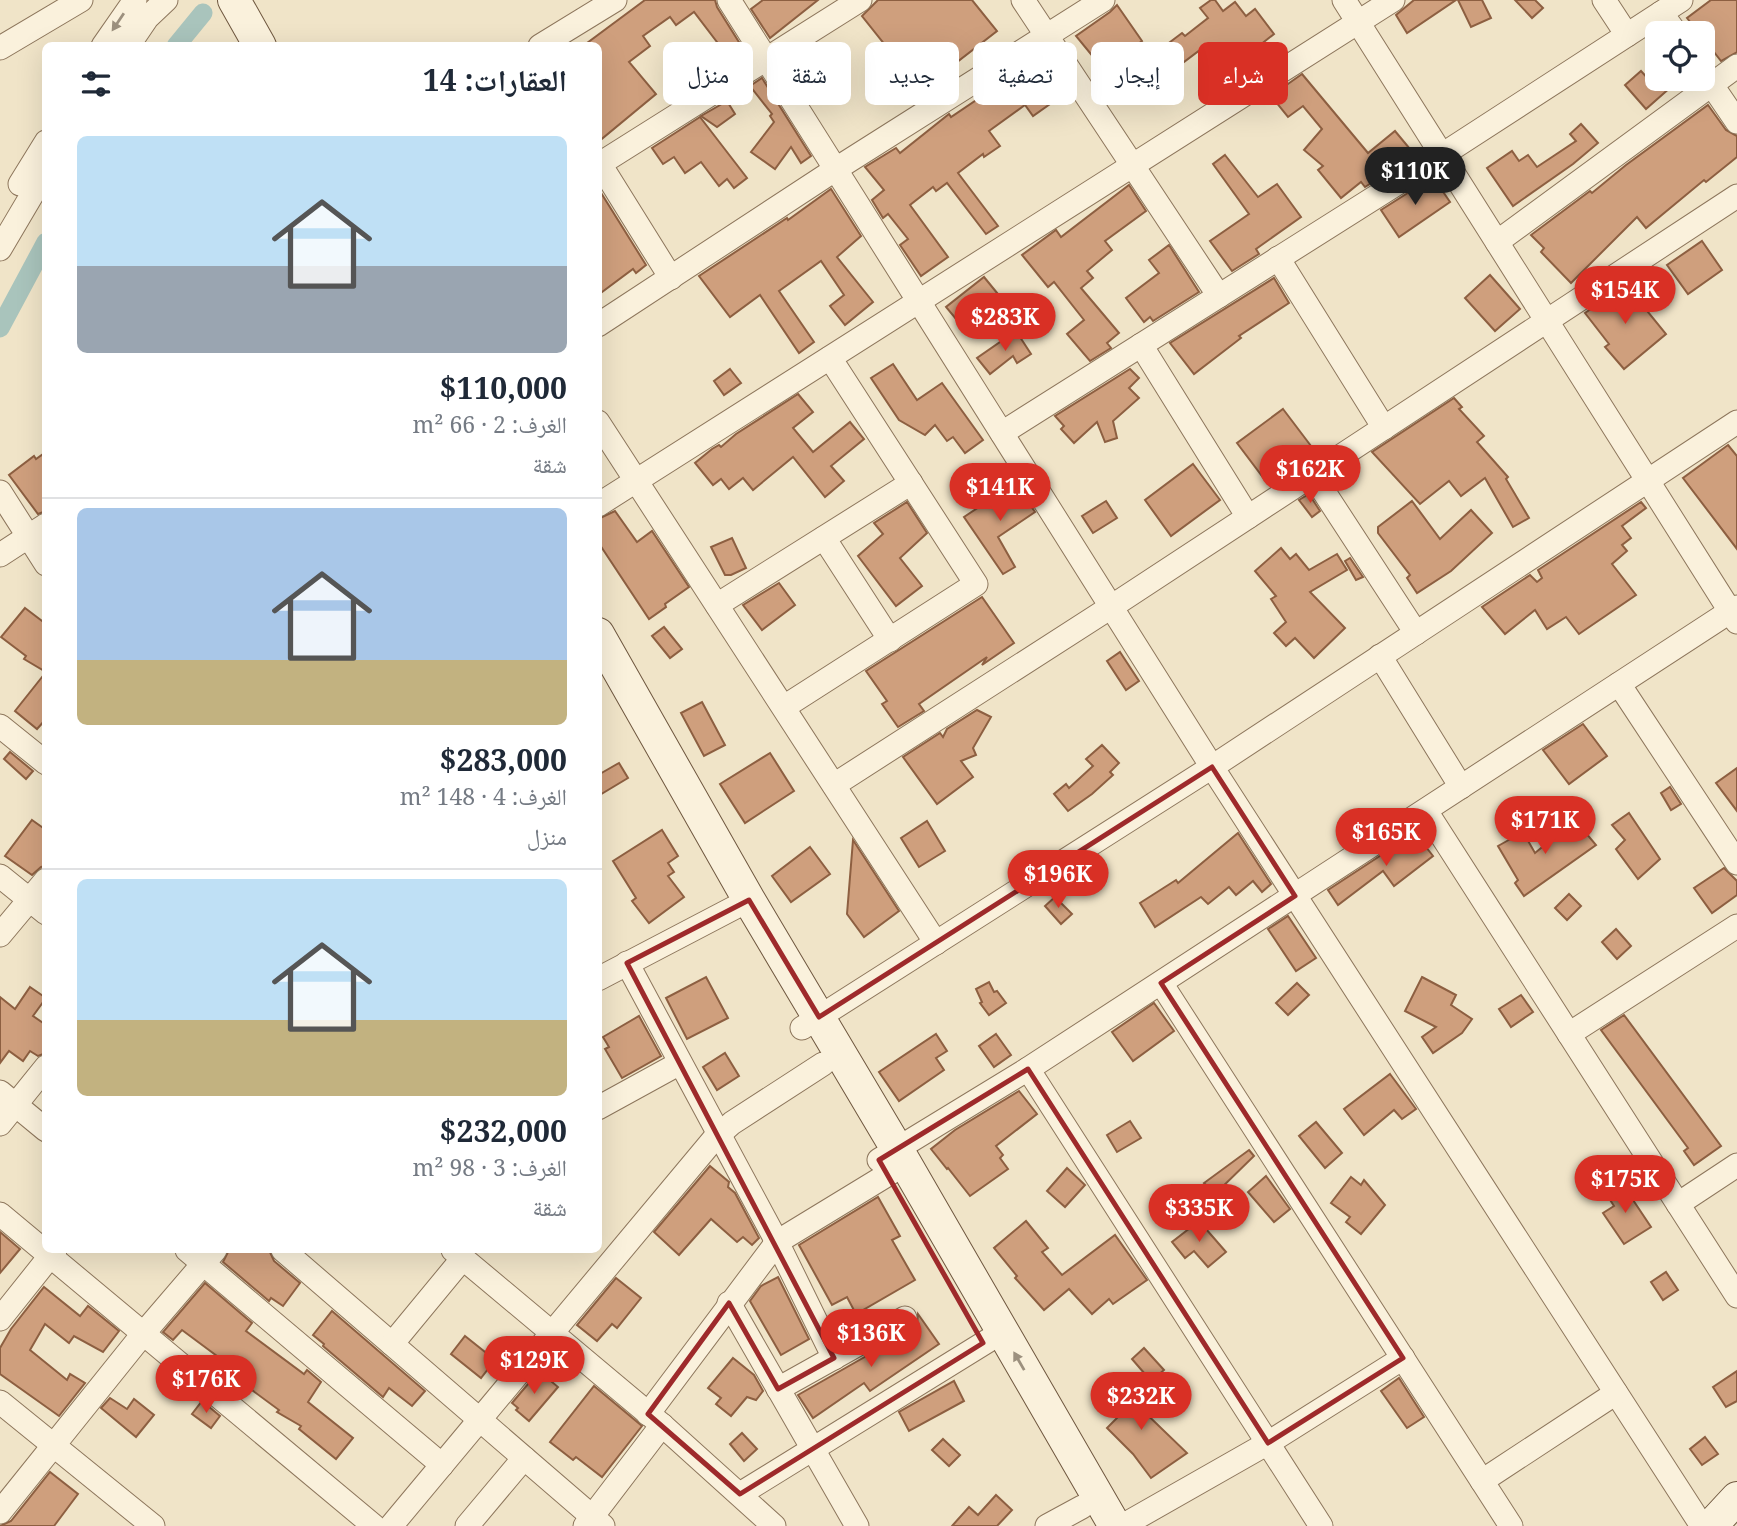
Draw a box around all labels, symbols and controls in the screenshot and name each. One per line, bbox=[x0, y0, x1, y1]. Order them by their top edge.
one-way arrow bbox=[111, 13, 125, 31]
map controls bbox=[1645, 21, 1715, 91]
button: locate bbox=[1645, 21, 1715, 91]
chip: منزل bbox=[663, 42, 753, 105]
chip: شقة bbox=[767, 42, 851, 105]
chip: جديد bbox=[865, 42, 959, 105]
chip: تصفية bbox=[973, 42, 1077, 105]
chip: إيجار bbox=[1091, 42, 1184, 105]
chip: شراء bbox=[1198, 42, 1288, 105]
text: العقارات: 14 bbox=[423, 59, 567, 100]
icon: filters bbox=[77, 65, 115, 103]
pin: $110K bbox=[1366, 148, 1464, 207]
text: $110K bbox=[1381, 154, 1449, 186]
icon: home bbox=[259, 181, 385, 307]
pin: $154K bbox=[1576, 266, 1674, 326]
text: $154K bbox=[1591, 273, 1659, 305]
pin: $283K bbox=[956, 294, 1054, 353]
text: $283K bbox=[971, 300, 1039, 332]
text: $110,000 bbox=[440, 367, 567, 408]
text: الغرف: 2 · 66 m² bbox=[413, 408, 567, 440]
pin: $162K bbox=[1261, 446, 1359, 505]
text: شقة bbox=[533, 448, 567, 480]
text: $162K bbox=[1276, 452, 1344, 484]
pin: $141K bbox=[951, 463, 1049, 523]
text: $141K bbox=[966, 470, 1034, 502]
icon: home bbox=[259, 553, 385, 679]
text: $283,000 bbox=[440, 739, 567, 780]
text: الغرف: 4 · 148 m² bbox=[400, 780, 567, 812]
pin: $171K bbox=[1496, 796, 1594, 856]
text: $171K bbox=[1511, 803, 1579, 835]
pin: $165K bbox=[1337, 808, 1435, 868]
text: $165K bbox=[1352, 815, 1420, 847]
text: منزل bbox=[527, 820, 567, 852]
pin: $196K bbox=[1009, 850, 1107, 910]
text: $196K bbox=[1024, 857, 1092, 889]
icon: home bbox=[259, 924, 385, 1050]
text: $232,000 bbox=[440, 1110, 567, 1151]
text: الغرف: 3 · 98 m² bbox=[413, 1151, 567, 1183]
pin: $175K bbox=[1576, 1156, 1674, 1215]
text: $175K bbox=[1591, 1162, 1659, 1194]
pin: $335K bbox=[1150, 1184, 1248, 1244]
text: شقة bbox=[533, 1191, 567, 1223]
text: $335K bbox=[1165, 1191, 1233, 1223]
pin: $136K bbox=[822, 1310, 920, 1369]
text: $136K bbox=[837, 1316, 905, 1348]
pin: $129K bbox=[485, 1336, 583, 1396]
text: $129K bbox=[500, 1343, 568, 1375]
one-way arrow bbox=[1013, 1352, 1025, 1371]
pin: $176K bbox=[157, 1356, 255, 1415]
text: $176K bbox=[172, 1362, 240, 1394]
pin: $232K bbox=[1092, 1372, 1190, 1432]
text: $232K bbox=[1107, 1379, 1175, 1411]

